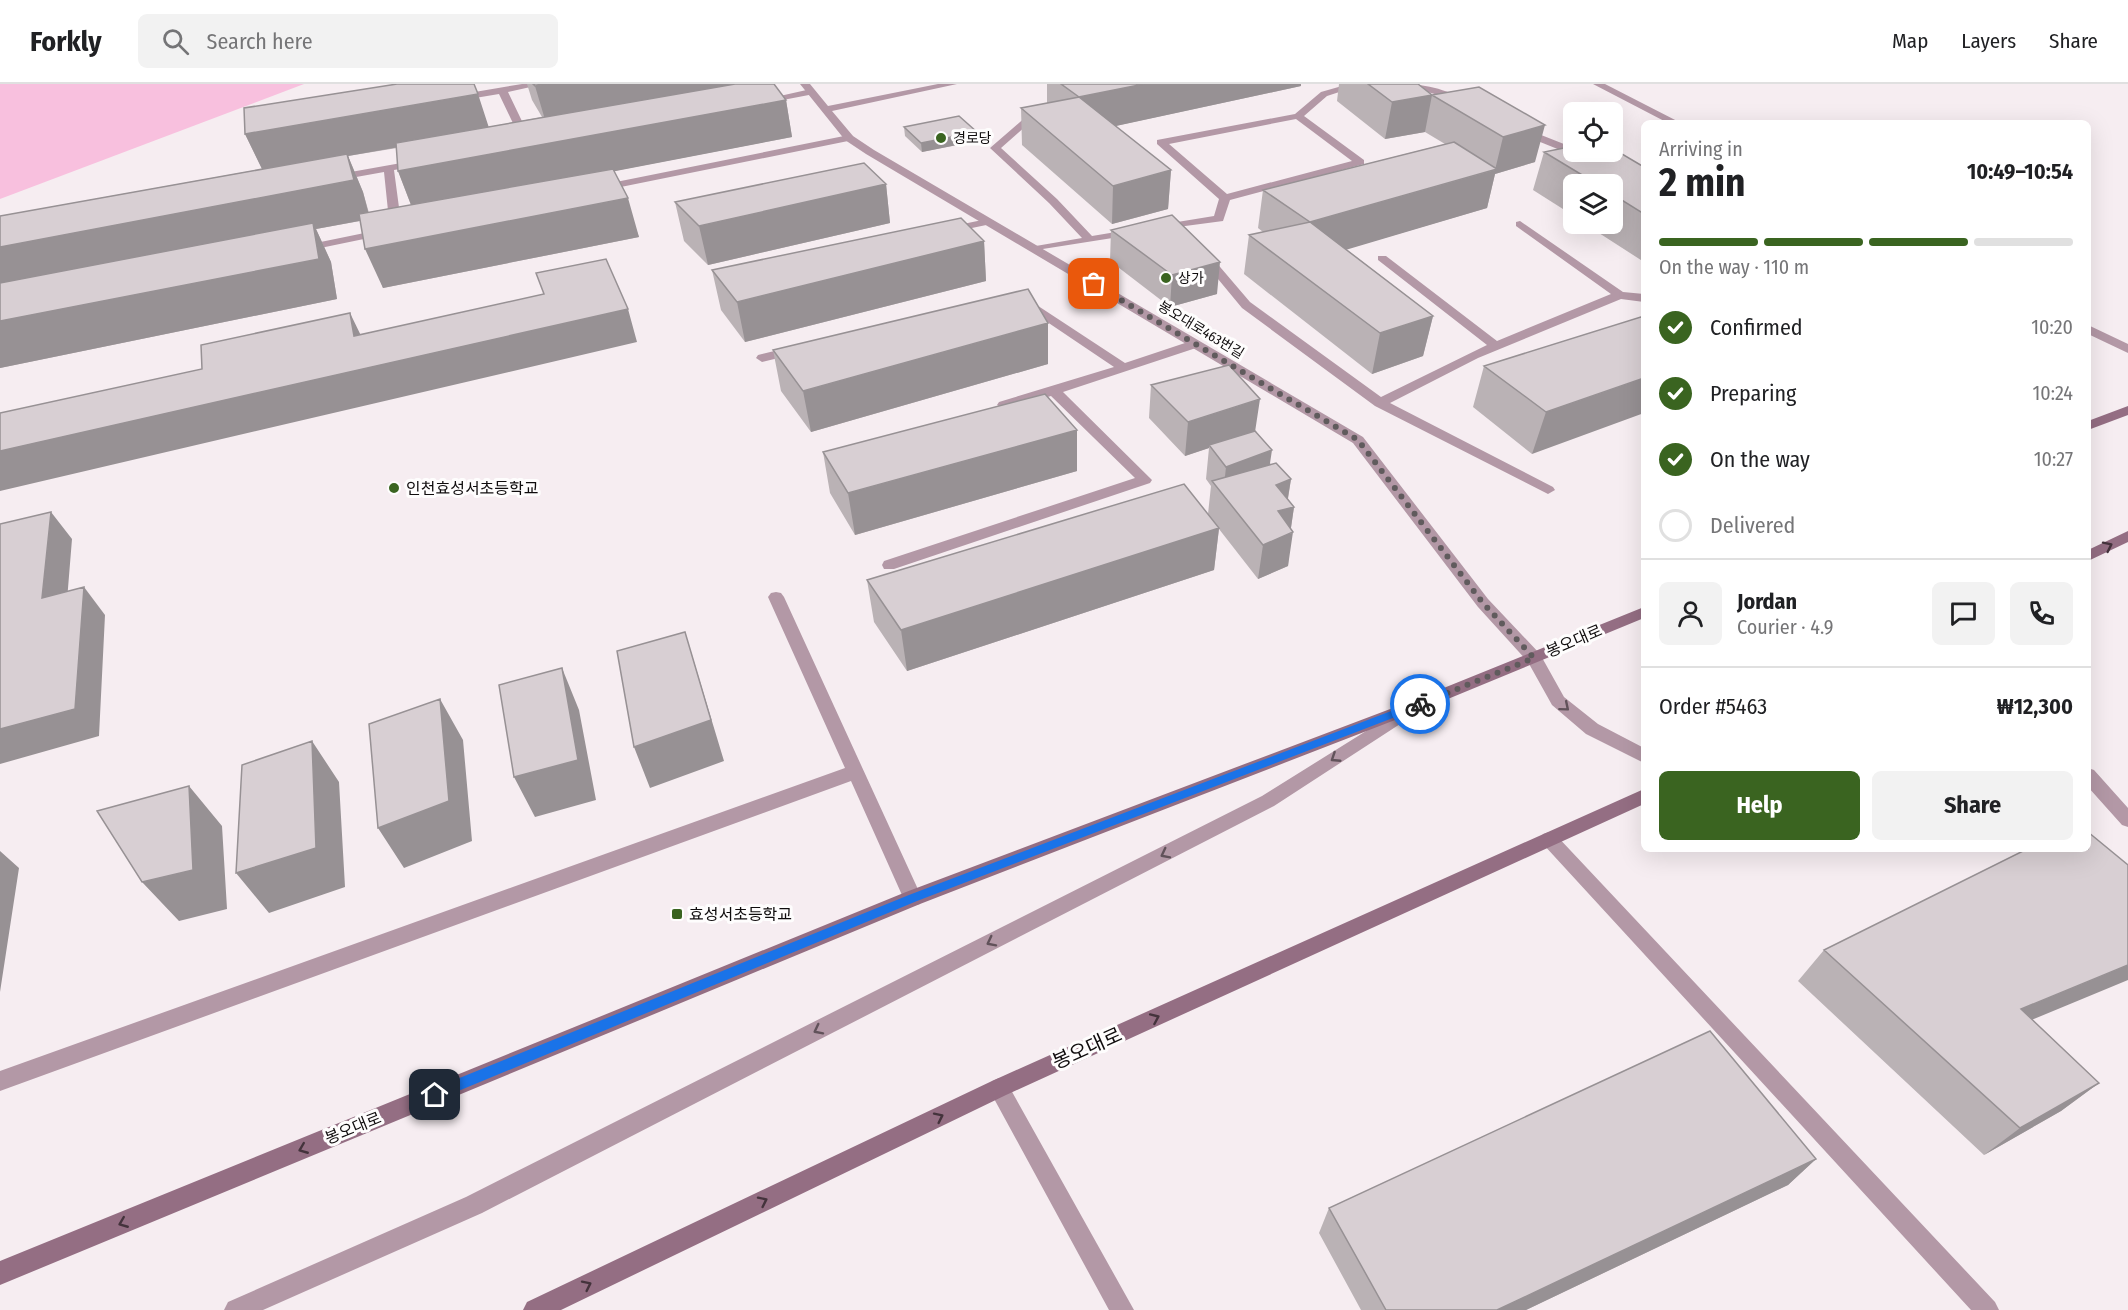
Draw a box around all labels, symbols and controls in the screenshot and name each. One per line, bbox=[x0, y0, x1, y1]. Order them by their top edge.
search box bbox=[138, 14, 558, 68]
text: Forkly bbox=[30, 25, 102, 58]
icon: search bbox=[159, 25, 192, 58]
text: Search here bbox=[207, 28, 313, 55]
text: Map bbox=[1892, 28, 1928, 54]
text: Layers bbox=[1961, 28, 2016, 54]
text: Share bbox=[2049, 28, 2098, 54]
map controls bbox=[1563, 102, 1623, 234]
button: locate bbox=[1563, 102, 1623, 162]
place label: 경로당 bbox=[953, 130, 992, 147]
marker: 경로당 bbox=[934, 131, 948, 145]
text: Arriving in bbox=[1659, 137, 1743, 161]
text: 10:49–10:54 bbox=[1967, 158, 2073, 185]
text: 2 min bbox=[1659, 160, 1745, 206]
button: layers bbox=[1563, 174, 1623, 234]
text: On the way · 110 m bbox=[1659, 255, 1809, 279]
pin bbox=[1068, 258, 1119, 309]
icon: bag bbox=[1077, 267, 1110, 300]
place label: 상가 bbox=[1178, 270, 1204, 287]
marker: 상가 bbox=[1159, 271, 1173, 285]
street label: 봉오대로463번길 bbox=[1155, 298, 1247, 362]
icon: check bbox=[1659, 311, 1692, 344]
text: Confirmed bbox=[1710, 314, 1803, 341]
text: 10:20 bbox=[2031, 315, 2073, 339]
icon: check bbox=[1659, 377, 1692, 410]
text: Preparing bbox=[1710, 380, 1796, 407]
text: 10:24 bbox=[2032, 381, 2073, 405]
icon: check bbox=[1659, 443, 1692, 476]
text: On the way bbox=[1710, 446, 1810, 473]
text: 10:27 bbox=[2034, 447, 2073, 471]
place label: 인천효성서초등학교 bbox=[406, 479, 538, 498]
marker: 인천효성서초등학교 bbox=[387, 481, 401, 495]
text: Delivered bbox=[1710, 512, 1795, 539]
one-way arrow bbox=[2102, 542, 2113, 554]
button: person bbox=[1659, 582, 1722, 645]
button: chat bbox=[1932, 582, 1995, 645]
button: phone bbox=[2010, 582, 2073, 645]
text: Jordan bbox=[1737, 588, 1797, 615]
text: Courier · 4.9 bbox=[1737, 615, 1833, 639]
street label: 봉오대로 bbox=[1543, 621, 1605, 661]
courier bbox=[1390, 674, 1450, 734]
icon: bike bbox=[1404, 688, 1437, 721]
text: Order #5463 bbox=[1659, 693, 1767, 720]
text: ₩12,300 bbox=[1997, 693, 2073, 720]
one-way arrow bbox=[1558, 700, 1569, 711]
one-way arrow bbox=[1331, 751, 1341, 763]
button: Help bbox=[1659, 771, 1860, 840]
button: Share bbox=[1872, 771, 2073, 840]
one-way arrow bbox=[1161, 846, 1172, 858]
place label: 효성서초등학교 bbox=[689, 905, 792, 924]
marker: 효성서초등학교 bbox=[670, 907, 684, 921]
one-way arrow bbox=[987, 935, 998, 946]
one-way arrow bbox=[1148, 1013, 1159, 1025]
street label: 봉오대로 bbox=[1048, 1022, 1126, 1074]
one-way arrow bbox=[813, 1023, 824, 1035]
pin bbox=[409, 1069, 460, 1120]
icon: home bbox=[418, 1078, 451, 1111]
street label: 봉오대로 bbox=[322, 1108, 384, 1148]
one-way arrow bbox=[933, 1112, 944, 1124]
one-way arrow bbox=[298, 1142, 309, 1154]
one-way arrow bbox=[757, 1196, 768, 1208]
one-way arrow bbox=[118, 1216, 129, 1228]
one-way arrow bbox=[581, 1280, 592, 1292]

